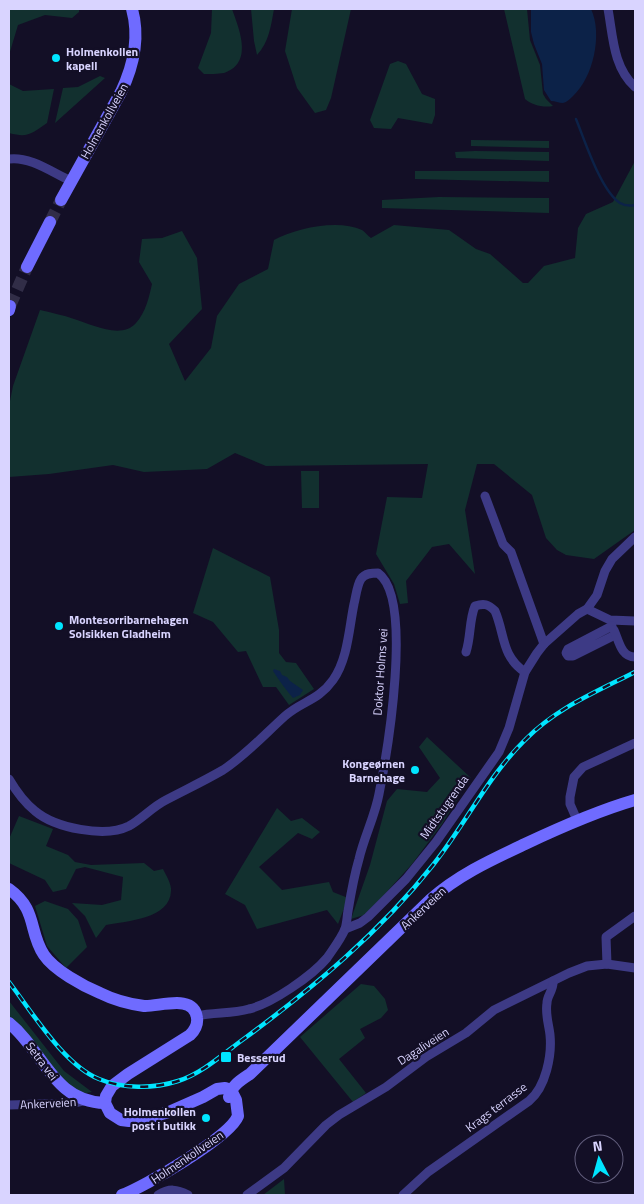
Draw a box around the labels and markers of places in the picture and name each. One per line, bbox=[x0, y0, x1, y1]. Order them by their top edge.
place label: Holmenkollen kapell bbox=[66, 42, 138, 75]
marker: Holmenkollen kapell bbox=[50, 52, 62, 64]
place label: Montesorribarnehagen Solsikken Gladheim bbox=[69, 610, 189, 643]
marker: Montesorribarnehagen Solsikken Gladheim bbox=[53, 620, 65, 632]
place label: Kongeørnen Barnehage bbox=[342, 754, 405, 787]
marker: Kongeørnen Barnehage bbox=[409, 764, 421, 776]
place label: Besserud bbox=[237, 1048, 286, 1067]
marker: Besserud bbox=[219, 1050, 233, 1064]
place label: Holmenkollen post i butikk bbox=[124, 1102, 197, 1135]
marker: Holmenkollen post i butikk bbox=[200, 1112, 212, 1124]

